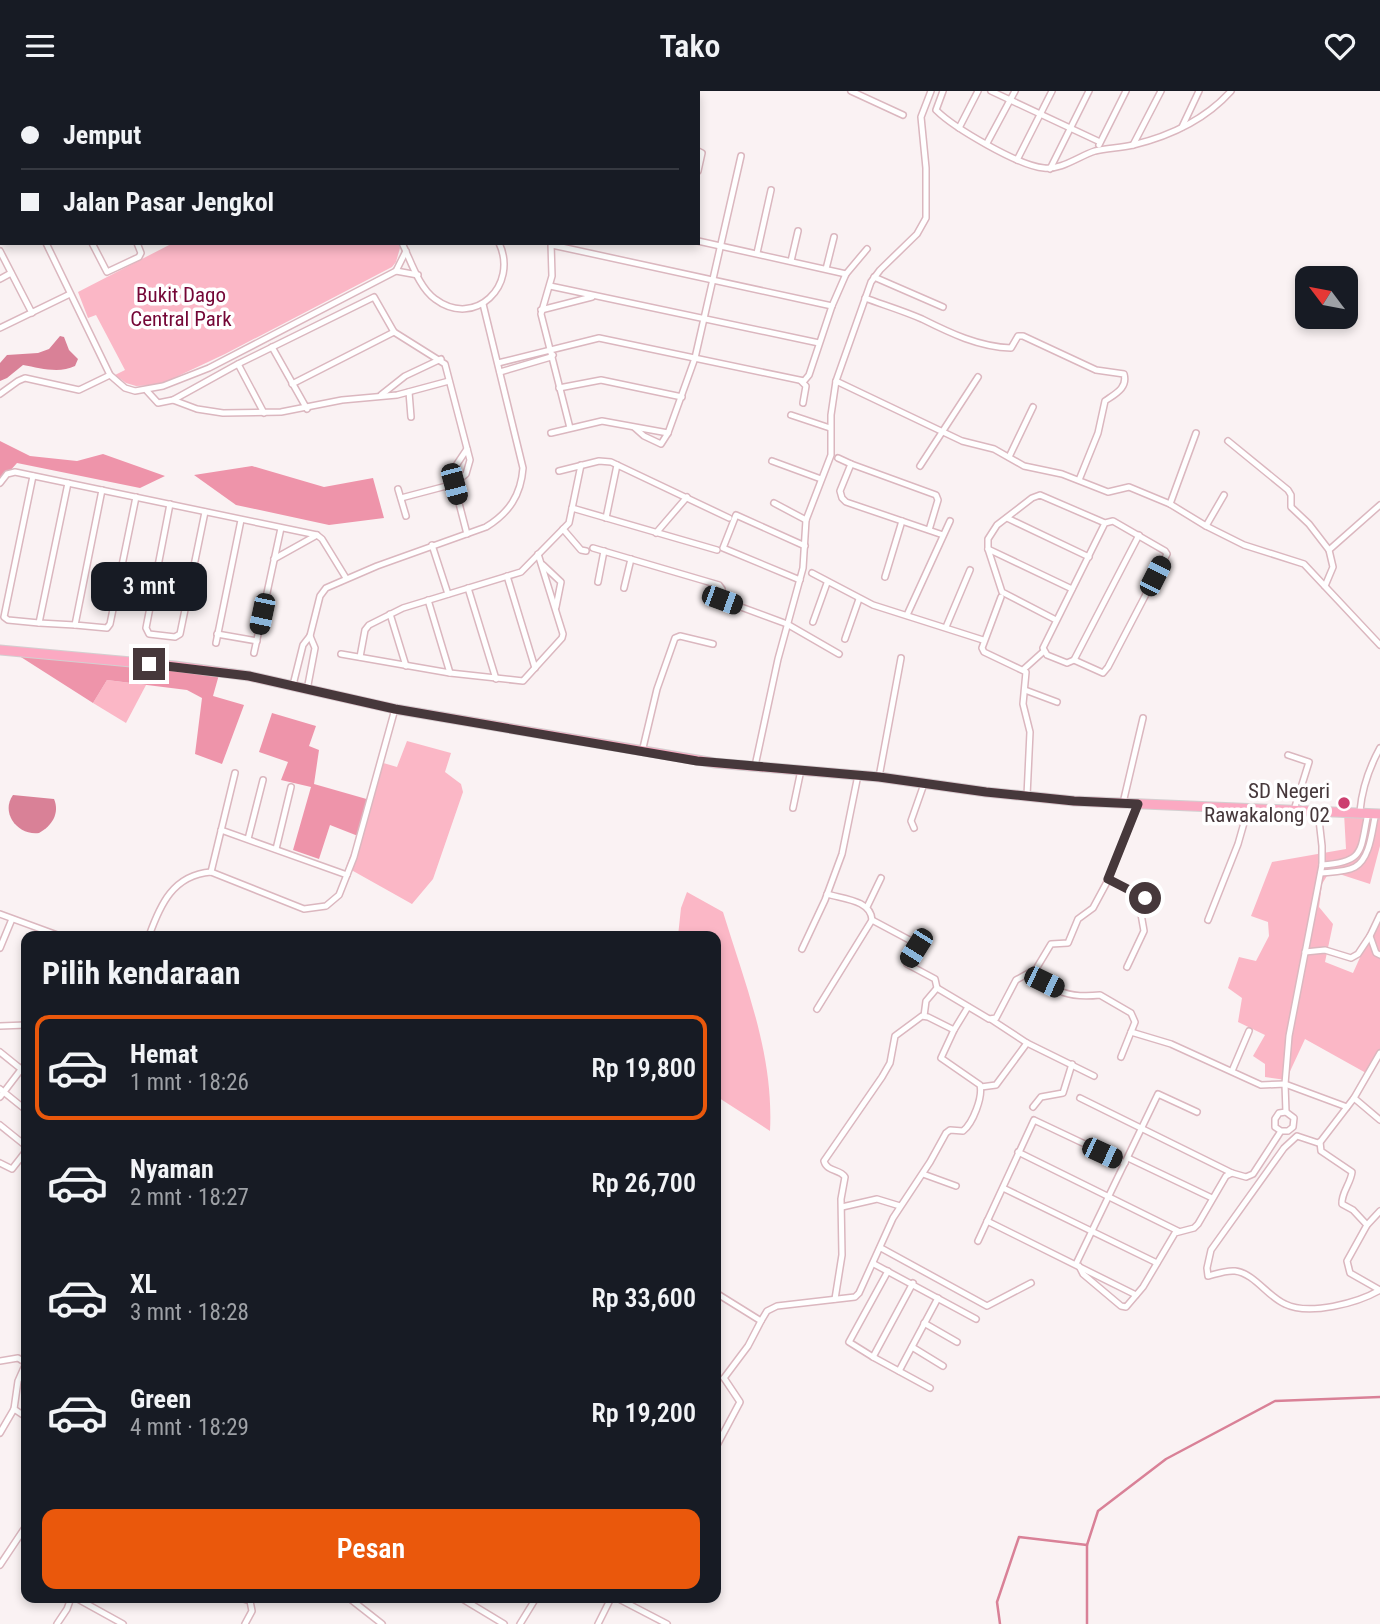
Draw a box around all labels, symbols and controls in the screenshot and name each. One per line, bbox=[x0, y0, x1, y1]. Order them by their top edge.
icon: menu bbox=[21, 27, 59, 65]
text: Tako bbox=[660, 27, 720, 65]
icon: heart bbox=[1321, 27, 1359, 65]
text: Jemput bbox=[63, 120, 141, 150]
text: Jalan Pasar Jengkol bbox=[63, 187, 274, 217]
north arrow bbox=[1295, 266, 1358, 329]
map controls bbox=[1295, 266, 1358, 329]
park label: Bukit Dago Central Park bbox=[130, 283, 232, 331]
car bbox=[439, 461, 470, 507]
car bbox=[1137, 553, 1174, 599]
callout: 3 mnt bbox=[91, 563, 207, 611]
text: 3 mnt bbox=[123, 573, 175, 600]
car bbox=[699, 583, 746, 617]
car bbox=[248, 591, 277, 637]
route end bbox=[133, 648, 165, 680]
place label: SD Negeri Rawakalong 02 bbox=[1204, 779, 1330, 827]
marker: SD Negeri Rawakalong 02 bbox=[1336, 795, 1352, 811]
route start bbox=[1129, 882, 1161, 914]
car bbox=[896, 925, 937, 971]
text: Pilih kendaraan bbox=[42, 954, 241, 992]
car bbox=[1021, 963, 1068, 1001]
icon: car bbox=[46, 1036, 109, 1099]
text: Hemat bbox=[130, 1039, 198, 1069]
text: Rp 19,800 bbox=[591, 1053, 696, 1083]
text: 1 mnt · 18:26 bbox=[130, 1069, 249, 1096]
car bbox=[1079, 1135, 1126, 1171]
icon: car bbox=[46, 1151, 109, 1214]
text: Nyaman bbox=[130, 1154, 214, 1184]
text: Rp 26,700 bbox=[591, 1168, 696, 1198]
text: 2 mnt · 18:27 bbox=[130, 1184, 249, 1211]
icon: car bbox=[46, 1266, 109, 1329]
text: XL bbox=[130, 1269, 157, 1299]
text: Rp 33,600 bbox=[591, 1283, 696, 1313]
text: 3 mnt · 18:28 bbox=[130, 1299, 249, 1326]
icon: car bbox=[46, 1381, 109, 1444]
text: Green bbox=[130, 1384, 191, 1414]
text: Rp 19,200 bbox=[591, 1398, 696, 1428]
text: 4 mnt · 18:29 bbox=[130, 1414, 249, 1441]
button: Pesan bbox=[42, 1509, 700, 1589]

